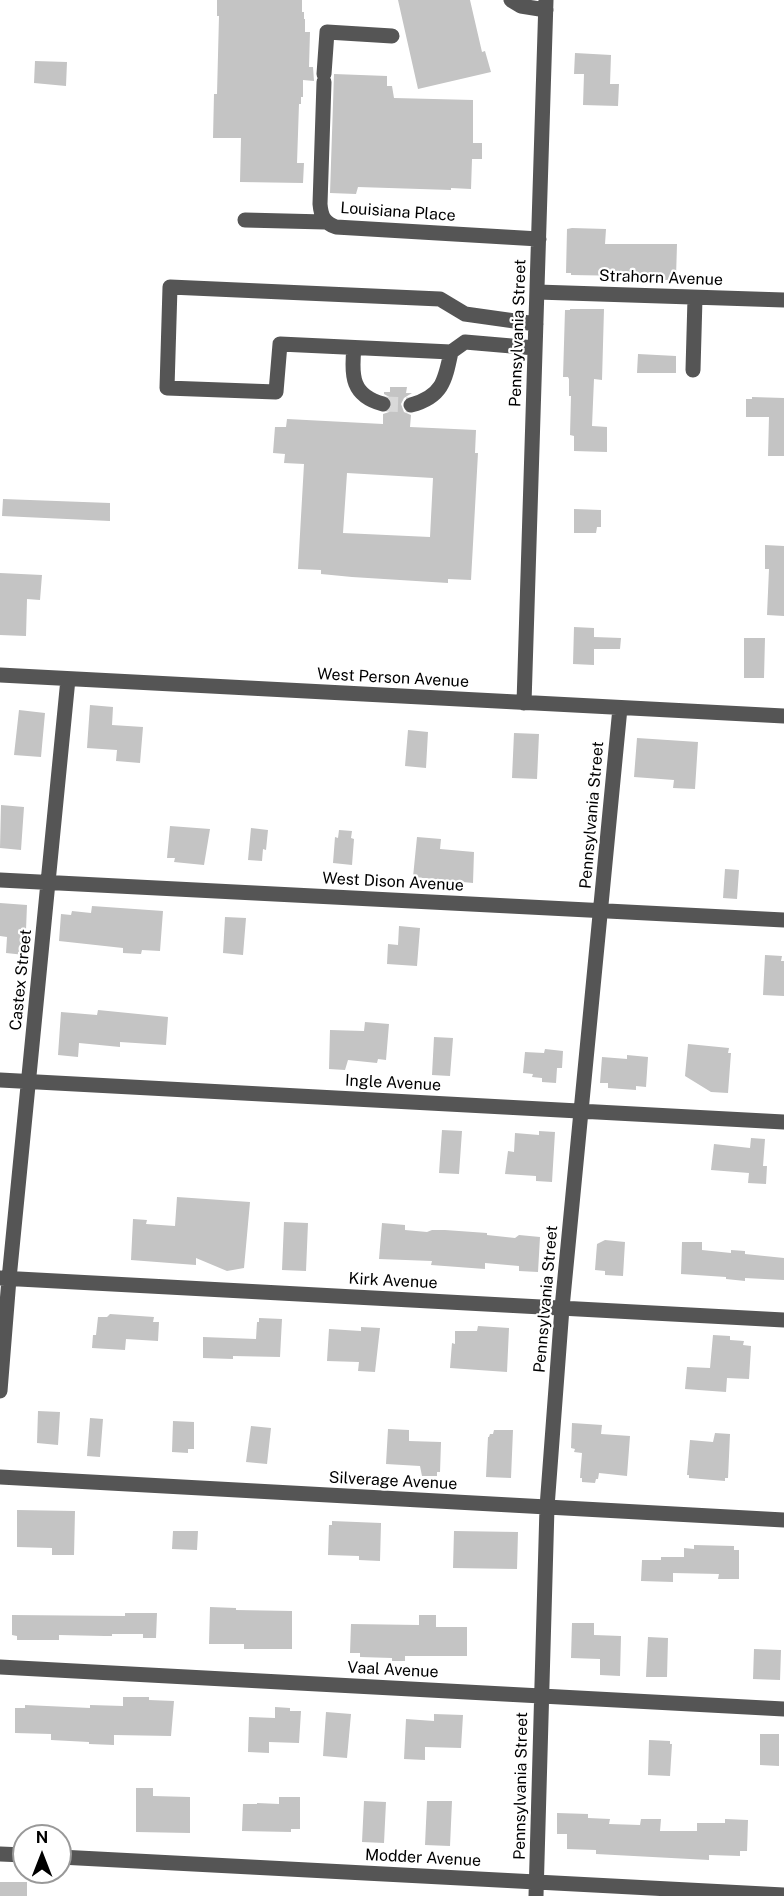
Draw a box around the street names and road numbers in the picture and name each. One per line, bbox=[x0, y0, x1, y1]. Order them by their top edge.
street label: Louisiana Place bbox=[340, 198, 456, 226]
street label: Pennsylvania Street bbox=[506, 259, 530, 407]
street label: Strahorn Avenue bbox=[599, 266, 723, 290]
street label: West Person Avenue bbox=[317, 664, 469, 692]
street label: Pennsylvania Street bbox=[576, 740, 608, 890]
street label: West Dison Avenue bbox=[322, 869, 464, 895]
street label: Castex Street bbox=[6, 928, 36, 1032]
street label: Ingle Avenue bbox=[345, 1071, 441, 1095]
street label: Pennsylvania Street bbox=[530, 1224, 562, 1374]
street label: Kirk Avenue bbox=[348, 1269, 438, 1293]
street label: Silverage Avenue bbox=[328, 1468, 458, 1494]
street label: Vaal Avenue bbox=[347, 1658, 439, 1682]
street label: Pennsylvania Street bbox=[510, 1712, 532, 1860]
street label: Modder Avenue bbox=[364, 1845, 482, 1871]

